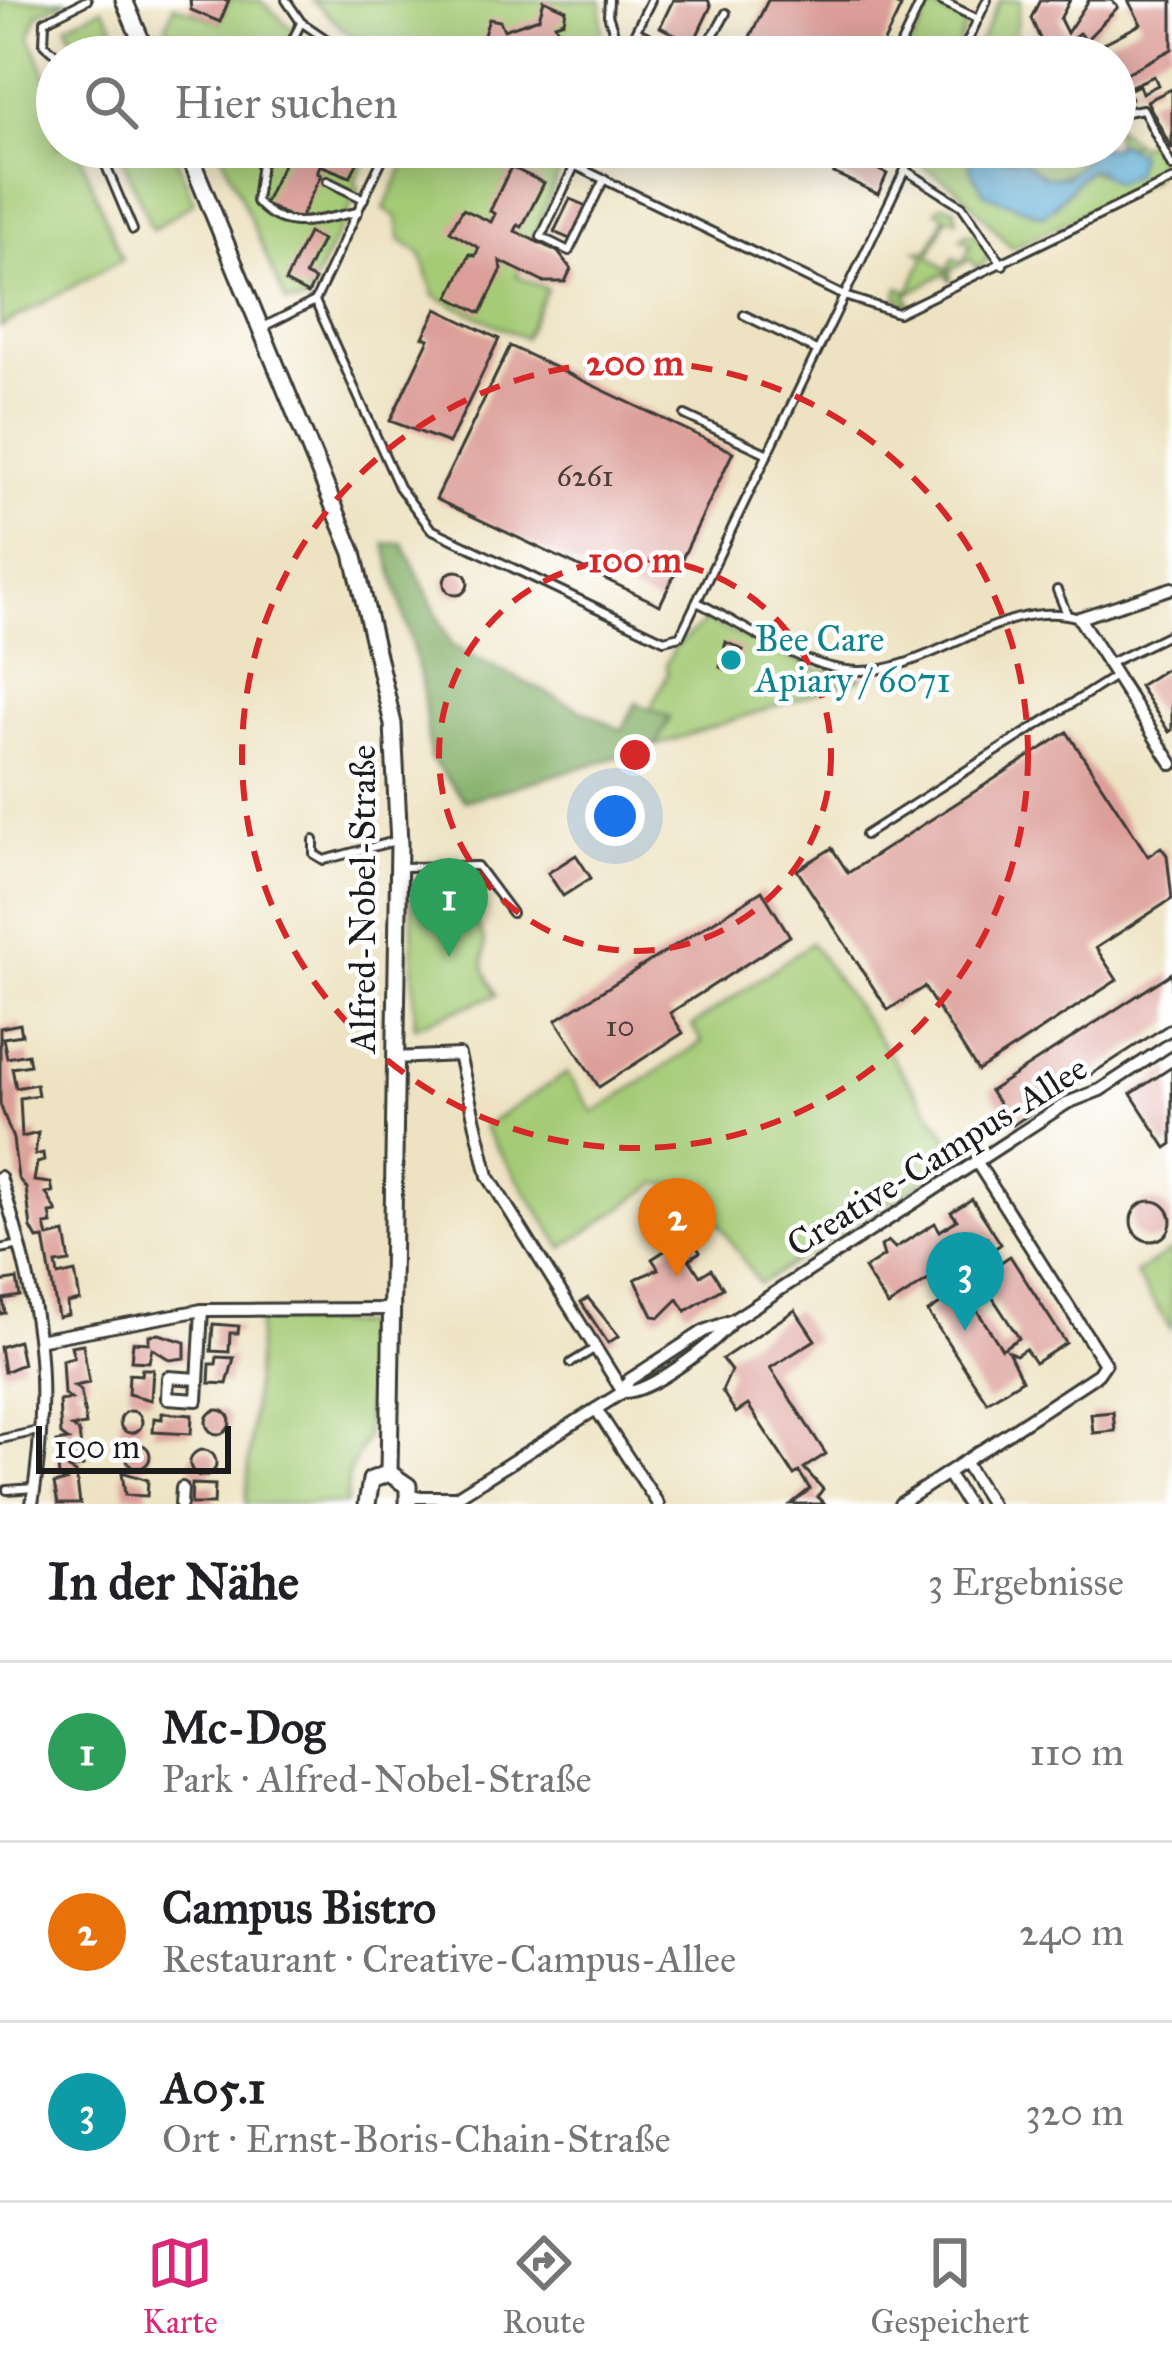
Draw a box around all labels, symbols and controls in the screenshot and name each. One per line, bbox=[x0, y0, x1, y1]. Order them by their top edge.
search box bbox=[36, 36, 1136, 168]
icon: search bbox=[78, 69, 144, 135]
text: Hier suchen bbox=[174, 75, 398, 130]
text: 200 m bbox=[586, 341, 685, 385]
house number: 6261 bbox=[556, 458, 614, 494]
text: 100 m bbox=[588, 538, 683, 582]
place label: Bee Care Apiary / 6071 bbox=[753, 617, 951, 702]
marker: Bee Care Apiary / 6071 bbox=[718, 647, 744, 673]
centre of rings bbox=[614, 734, 656, 776]
street label: Alfred-Nobel-Straße bbox=[341, 745, 385, 1055]
your location bbox=[585, 786, 645, 846]
pin: 1 bbox=[410, 858, 488, 957]
house number: 10 bbox=[605, 1008, 635, 1044]
street label: Creative-Campus-Allee bbox=[779, 1046, 1095, 1266]
pin: 2 bbox=[638, 1178, 716, 1277]
pin: 3 bbox=[926, 1232, 1004, 1331]
scale bar bbox=[36, 1420, 231, 1473]
text: 100 m bbox=[54, 1427, 140, 1467]
text: In der Nähe bbox=[48, 1551, 299, 1613]
text: 3 Ergebnisse bbox=[928, 1558, 1124, 1606]
text: Mc-Dog bbox=[162, 1700, 325, 1755]
text: 1 bbox=[79, 1728, 95, 1776]
text: 110 m bbox=[1029, 1728, 1124, 1776]
text: Park · Alfred-Nobel-Straße bbox=[162, 1755, 592, 1803]
text: Campus Bistro bbox=[162, 1880, 436, 1935]
text: 2 bbox=[77, 1908, 97, 1956]
text: 240 m bbox=[1019, 1908, 1124, 1956]
text: Restaurant · Creative-Campus-Allee bbox=[162, 1935, 736, 1983]
text: A05.1 bbox=[162, 2060, 265, 2115]
text: 3 bbox=[79, 2088, 95, 2136]
text: 320 m bbox=[1025, 2088, 1124, 2136]
text: Ort · Ernst-Boris-Chain-Straße bbox=[162, 2115, 671, 2163]
tab: Karte bbox=[142, 2230, 218, 2342]
tab: Route bbox=[503, 2230, 585, 2342]
tab: Gespeichert bbox=[870, 2230, 1029, 2342]

